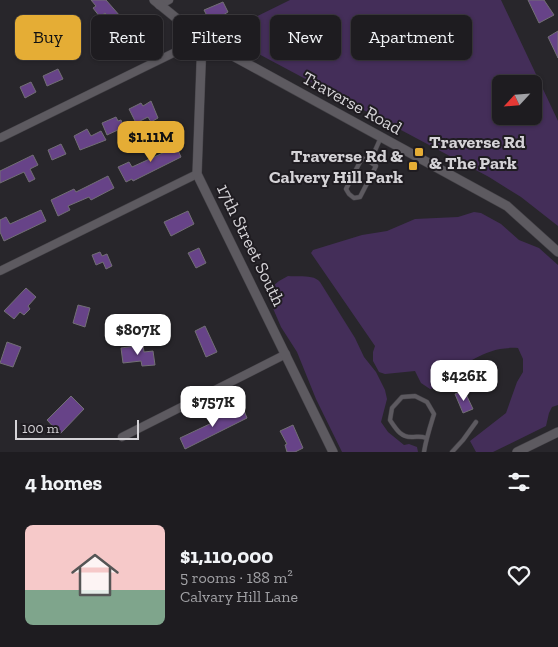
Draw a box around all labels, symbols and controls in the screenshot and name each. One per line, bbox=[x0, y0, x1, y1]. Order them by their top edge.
chip: Buy bbox=[15, 15, 81, 60]
chip: Rent bbox=[91, 15, 163, 60]
chip: Filters bbox=[173, 15, 260, 60]
chip: New bbox=[270, 15, 341, 60]
chip: Apartment bbox=[351, 15, 472, 60]
street label: Traverse Road bbox=[298, 67, 406, 140]
north arrow bbox=[492, 75, 542, 125]
map controls bbox=[492, 75, 542, 125]
pin: $1.11M bbox=[110, 120, 192, 163]
text: $1.11M bbox=[128, 127, 174, 146]
place label: Traverse Rd & The Park bbox=[429, 131, 526, 174]
place label: Traverse Rd & Calvery Hill Park bbox=[269, 145, 403, 188]
marker: Traverse Rd & The Park bbox=[413, 146, 425, 158]
marker: Traverse Rd & Calvery Hill Park bbox=[407, 160, 419, 172]
street label: 17th Street South bbox=[212, 180, 290, 310]
pin: $807K bbox=[103, 314, 173, 356]
text: $807K bbox=[116, 320, 160, 339]
pin: $426K bbox=[429, 360, 499, 402]
text: $426K bbox=[442, 366, 486, 385]
pin: $757K bbox=[178, 386, 248, 428]
text: $757K bbox=[192, 392, 234, 411]
scale bar bbox=[15, 417, 139, 440]
text: 100 m bbox=[22, 420, 59, 437]
icon: filters bbox=[505, 468, 533, 496]
text: 4 homes bbox=[25, 470, 102, 495]
text: $1,110,000 bbox=[180, 543, 273, 568]
icon: home bbox=[65, 545, 125, 605]
icon: heart bbox=[505, 561, 533, 589]
text: 5 rooms · 188 m² bbox=[180, 568, 293, 587]
text: Calvary Hill Lane bbox=[180, 587, 298, 606]

